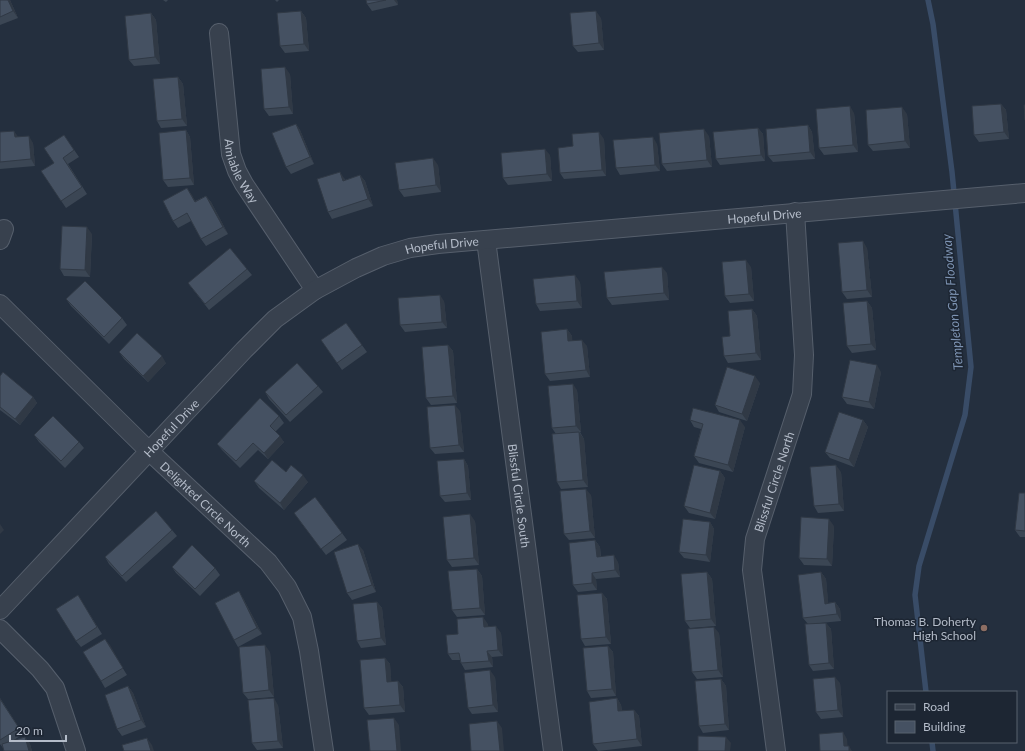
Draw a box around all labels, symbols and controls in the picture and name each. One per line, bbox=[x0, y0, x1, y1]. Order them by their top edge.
street label: Amiable Way bbox=[222, 138, 263, 207]
street label: Hopeful Drive bbox=[727, 205, 802, 226]
water label: Templeton Gap Floodway bbox=[938, 232, 966, 371]
street label: Hopeful Drive bbox=[403, 233, 479, 257]
street label: Hopeful Drive bbox=[140, 395, 202, 460]
street label: Blissful Circle North bbox=[750, 429, 797, 534]
street label: Blissful Circle South bbox=[505, 443, 534, 549]
street label: Delighted Circle North bbox=[157, 458, 254, 550]
place label: Thomas B. Doherty High School bbox=[874, 614, 977, 643]
marker: Thomas B. Doherty High School bbox=[979, 623, 989, 633]
legend bbox=[887, 691, 1017, 743]
text: Road bbox=[923, 699, 950, 714]
scale bar bbox=[10, 717, 66, 743]
text: Building bbox=[923, 719, 966, 734]
text: 20 m bbox=[16, 723, 43, 738]

